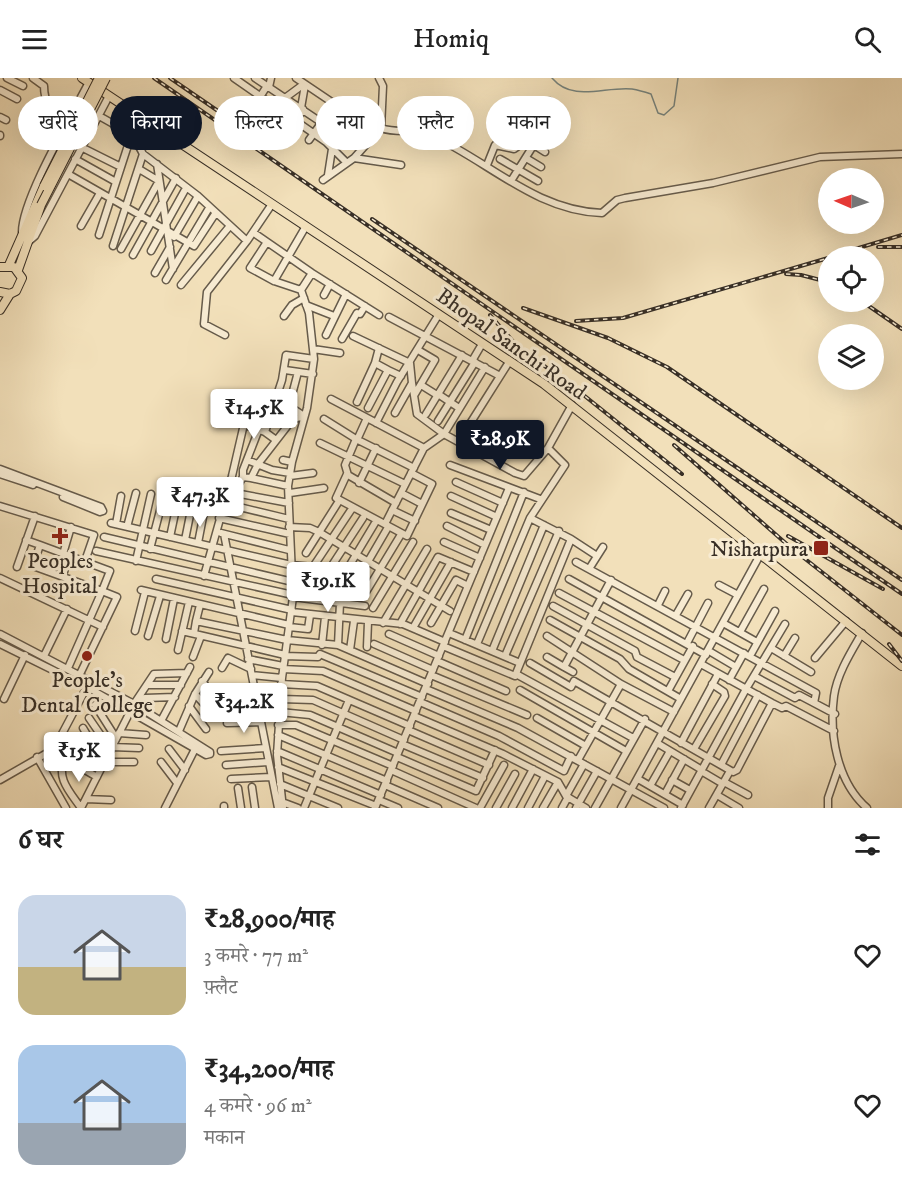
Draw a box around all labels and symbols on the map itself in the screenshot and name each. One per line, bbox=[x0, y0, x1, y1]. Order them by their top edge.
north arrow bbox=[818, 168, 884, 234]
street label: Bhopal Sanchi Road bbox=[431, 282, 591, 406]
pin: ₹14.5K bbox=[205, 389, 303, 440]
pin: ₹28.9K bbox=[451, 420, 549, 471]
pin: ₹47.3K bbox=[151, 477, 249, 528]
marker: Peoples Hospital bbox=[51, 527, 69, 545]
place label: Nishatpura bbox=[710, 536, 809, 563]
marker: Nishatpura bbox=[812, 539, 830, 557]
place label: Peoples Hospital bbox=[22, 548, 98, 600]
pin: ₹19.1K bbox=[279, 562, 377, 613]
marker: People's Dental College bbox=[80, 649, 94, 663]
place label: People's Dental College bbox=[21, 667, 153, 719]
pin: ₹34.2K bbox=[195, 683, 293, 734]
pin: ₹15K bbox=[43, 732, 115, 783]

